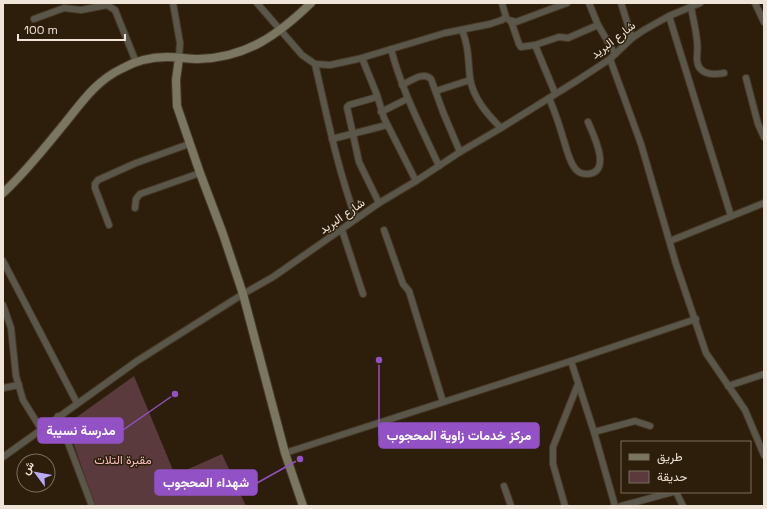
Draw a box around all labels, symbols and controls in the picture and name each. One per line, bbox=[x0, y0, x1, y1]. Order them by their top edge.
scale bar bbox=[18, 16, 125, 42]
street label: شارع البريد bbox=[587, 18, 639, 63]
text: 100 m bbox=[24, 22, 58, 38]
street label: شارع البريد bbox=[316, 194, 369, 238]
callout: مدرسة نسيبة bbox=[38, 418, 123, 443]
text: مدرسة نسيبة bbox=[46, 422, 116, 439]
callout: مركز خدمات زاوية المحجوب bbox=[379, 423, 539, 448]
text: مركز خدمات زاوية المحجوب bbox=[387, 427, 531, 444]
legend bbox=[621, 441, 751, 493]
text: طريق bbox=[657, 449, 683, 465]
park label: مقبرة التلات bbox=[94, 452, 152, 468]
north arrow bbox=[16, 453, 56, 493]
text: ش bbox=[18, 458, 37, 477]
text: حديقة bbox=[657, 469, 687, 485]
callout: شهداء المحجوب bbox=[155, 470, 257, 495]
text: شهداء المحجوب bbox=[163, 474, 249, 491]

